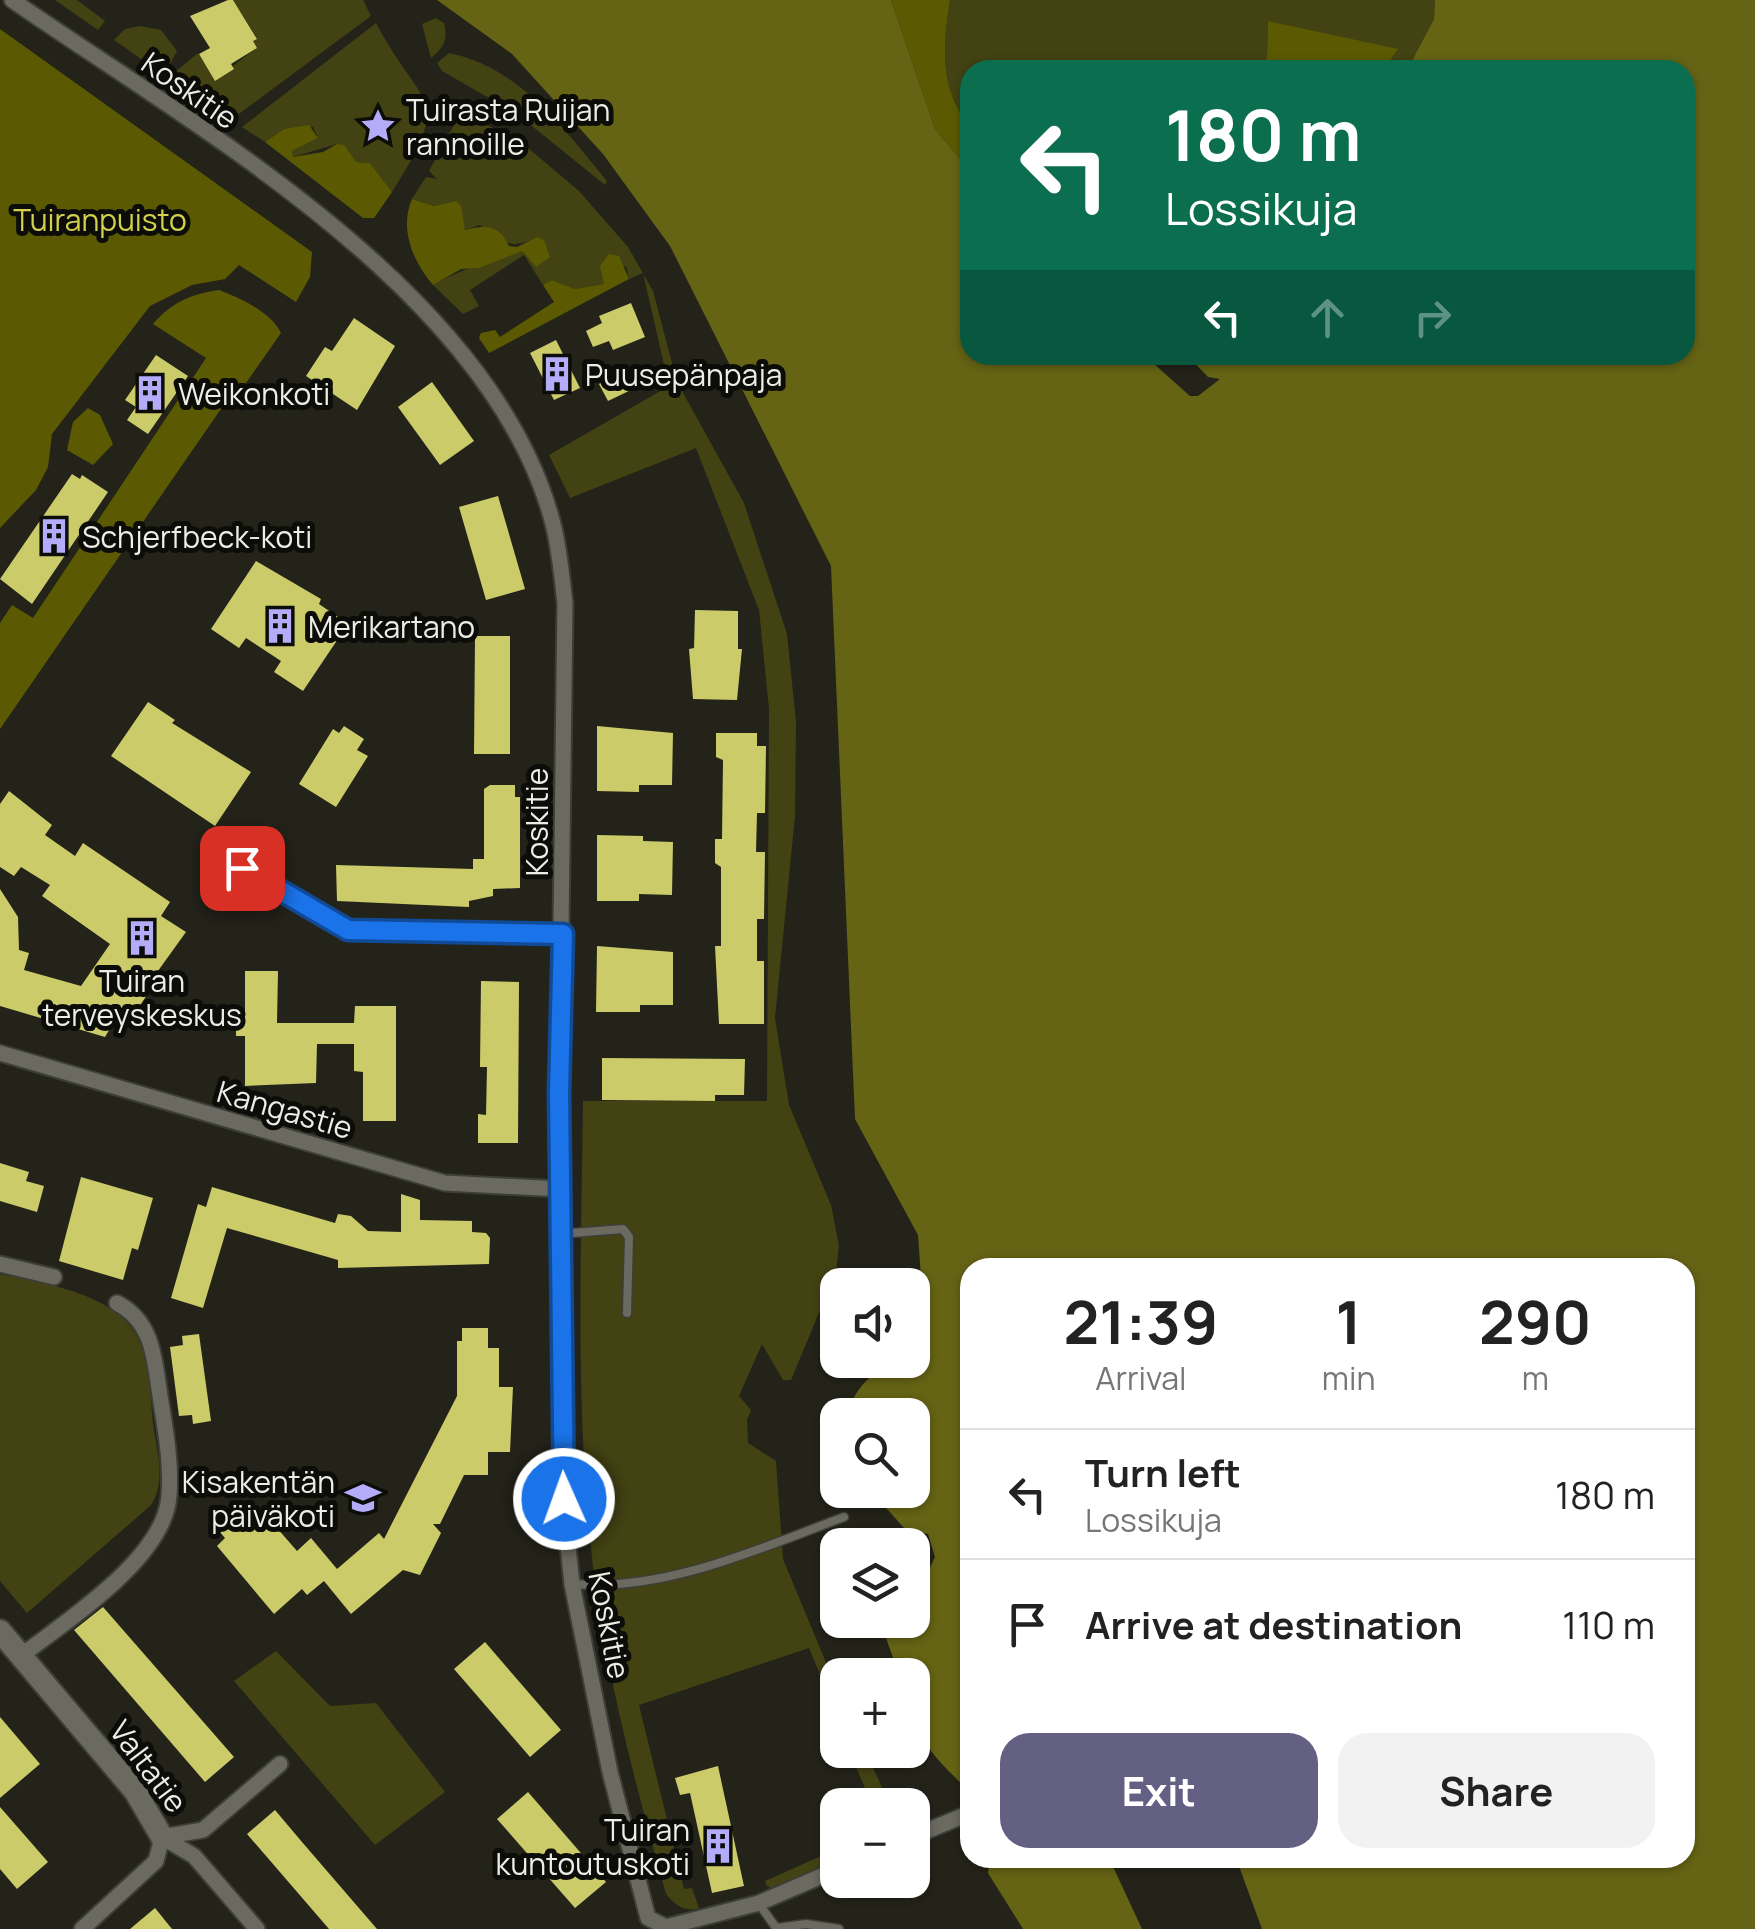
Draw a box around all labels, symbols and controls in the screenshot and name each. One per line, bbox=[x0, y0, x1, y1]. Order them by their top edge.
street label: Koskitie bbox=[134, 42, 246, 138]
text: 180 m bbox=[1165, 86, 1362, 182]
place label: Tuirasta Ruijan rannoille bbox=[406, 89, 610, 164]
icon: left bbox=[1000, 100, 1130, 230]
place icon: Tuirasta Ruijan rannoille bbox=[359, 107, 397, 145]
text: Lossikuja bbox=[1165, 177, 1357, 239]
park label: Tuiranpuisto bbox=[13, 199, 187, 240]
icon: left bbox=[1195, 290, 1250, 345]
icon: ahead bbox=[1300, 290, 1355, 345]
icon: right bbox=[1405, 290, 1460, 345]
place label: Puusepänpaja bbox=[585, 354, 782, 395]
building icon: Puusepänpaja bbox=[538, 355, 576, 393]
place label: Weikonkoti bbox=[178, 373, 330, 414]
building icon: Weikonkoti bbox=[131, 374, 169, 412]
place label: Schjerfbeck-koti bbox=[82, 516, 312, 557]
building icon: Schjerfbeck-koti bbox=[35, 517, 73, 555]
place label: Merikartano bbox=[308, 606, 475, 647]
building icon: Merikartano bbox=[261, 607, 299, 645]
street label: Koskitie bbox=[516, 768, 557, 876]
pin bbox=[200, 826, 285, 911]
icon: arrive bbox=[215, 841, 270, 896]
building icon: Tuiran terveyskeskus bbox=[123, 919, 161, 957]
place label: Tuiran terveyskeskus bbox=[42, 960, 242, 1035]
street label: Kangastie bbox=[213, 1070, 357, 1148]
map controls bbox=[820, 1268, 930, 1898]
button: sound bbox=[820, 1268, 930, 1378]
text: 21:39 bbox=[1064, 1280, 1218, 1362]
text: 1 bbox=[1335, 1280, 1362, 1362]
text: 290 bbox=[1479, 1280, 1591, 1362]
text: Arrival bbox=[1095, 1356, 1187, 1400]
text: min bbox=[1322, 1356, 1375, 1400]
text: m bbox=[1522, 1356, 1549, 1400]
button: search bbox=[820, 1398, 930, 1508]
text: Turn left bbox=[1085, 1446, 1241, 1498]
position arrow bbox=[512, 1447, 616, 1551]
place label: Kisakentän päiväkoti bbox=[182, 1461, 335, 1536]
icon: left bbox=[1000, 1467, 1055, 1522]
text: 180 m bbox=[1555, 1468, 1655, 1520]
school or university icon: Kisakentän päiväkoti bbox=[344, 1479, 382, 1517]
text: Lossikuja bbox=[1085, 1498, 1222, 1542]
button: layers bbox=[820, 1528, 930, 1638]
street label: Koskitie bbox=[580, 1568, 640, 1682]
icon: arrive bbox=[1000, 1597, 1055, 1652]
text: Arrive at destination bbox=[1085, 1598, 1462, 1650]
text: 110 m bbox=[1562, 1598, 1655, 1650]
button: + bbox=[820, 1658, 930, 1768]
street label: Valtatie bbox=[101, 1711, 197, 1821]
button: Exit bbox=[1000, 1733, 1318, 1848]
button: Share bbox=[1338, 1733, 1655, 1848]
button: − bbox=[820, 1788, 930, 1898]
place label: Tuiran kuntoutuskoti bbox=[496, 1809, 690, 1884]
building icon: Tuiran kuntoutuskoti bbox=[699, 1827, 737, 1865]

